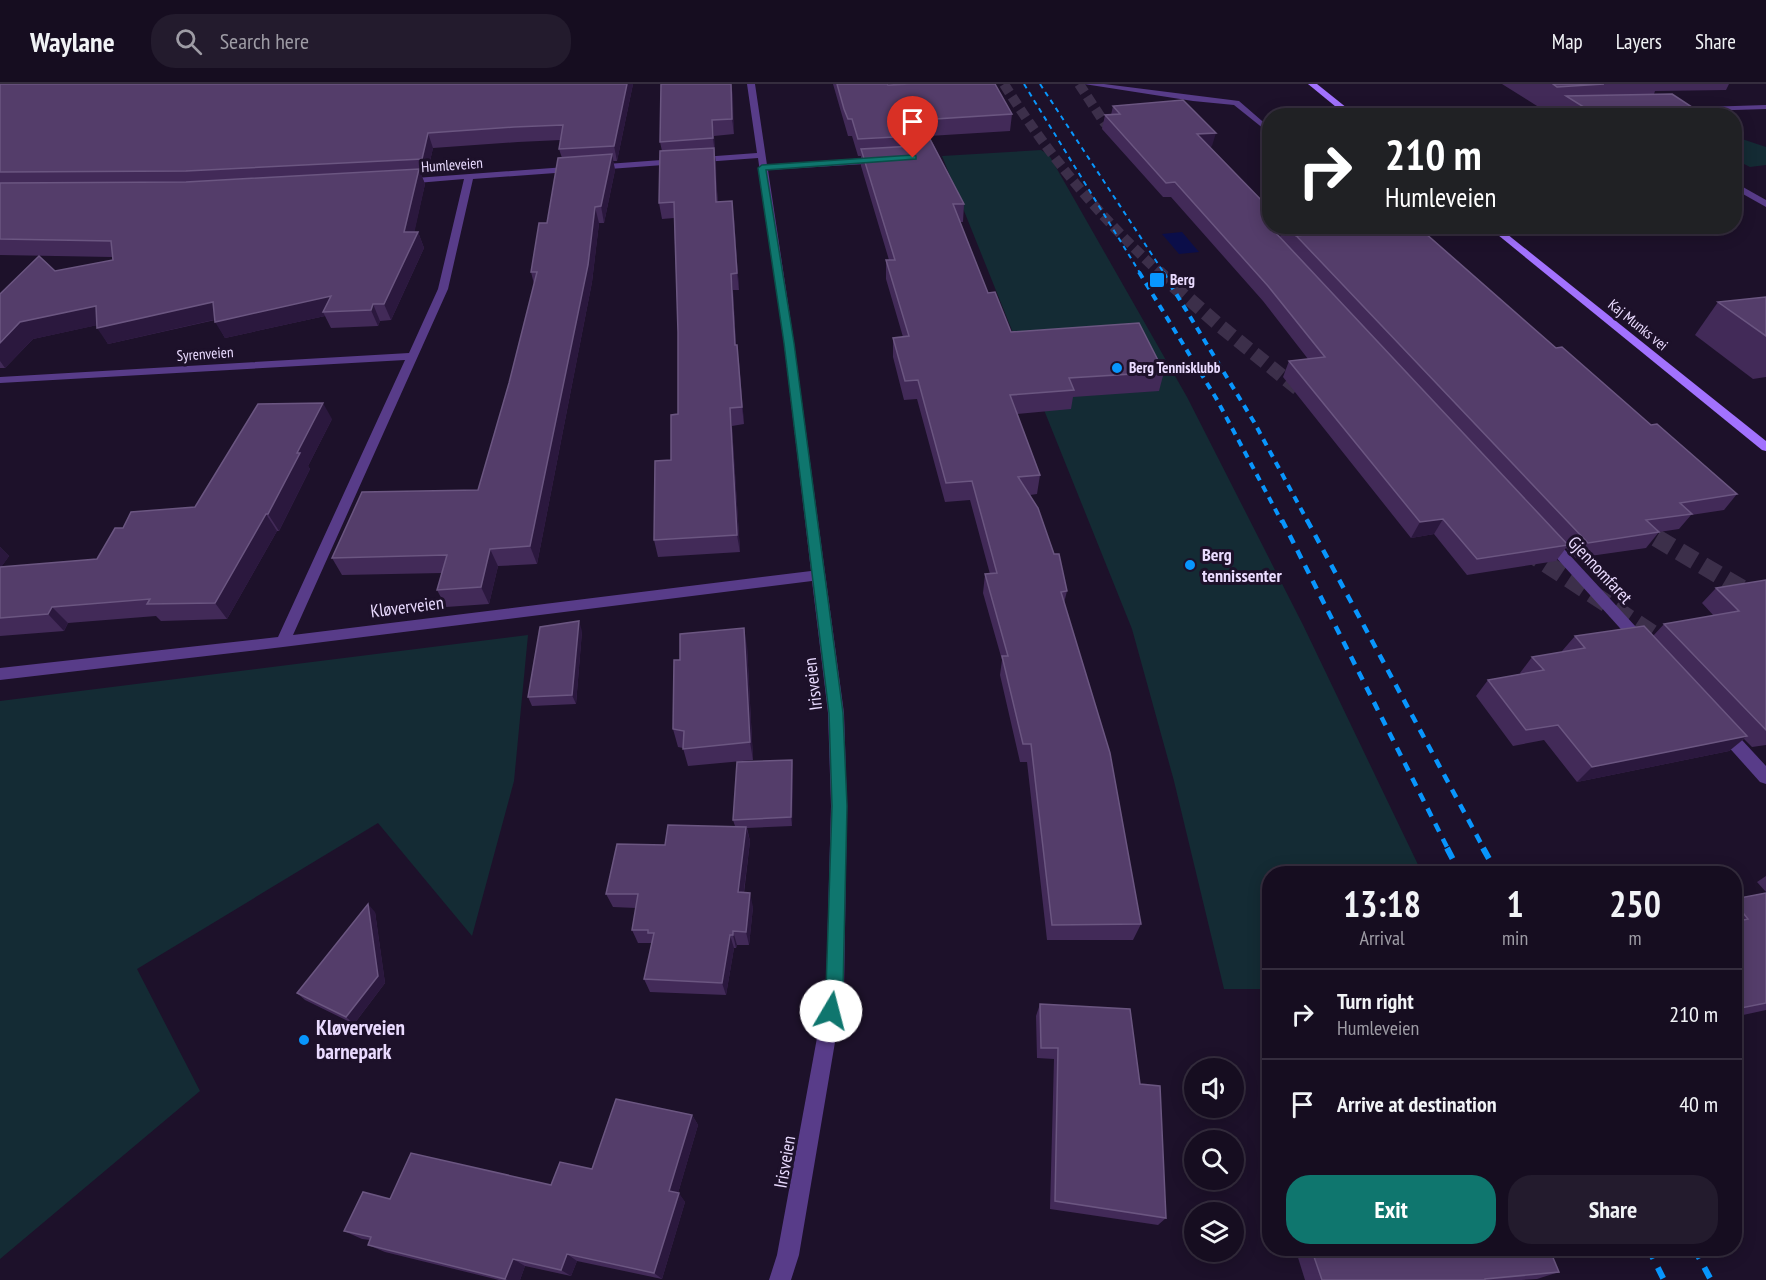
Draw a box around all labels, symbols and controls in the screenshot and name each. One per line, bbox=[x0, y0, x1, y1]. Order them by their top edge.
search box bbox=[151, 14, 571, 68]
text: Waylane bbox=[30, 23, 115, 60]
icon: search bbox=[172, 25, 205, 58]
text: Search here bbox=[220, 27, 309, 55]
text: Map bbox=[1552, 28, 1583, 55]
text: Layers bbox=[1616, 28, 1662, 55]
text: Share bbox=[1695, 28, 1736, 55]
pin bbox=[887, 96, 938, 158]
icon: arrive bbox=[896, 105, 929, 138]
text: 210 m bbox=[1385, 127, 1482, 182]
icon: right bbox=[1286, 132, 1364, 210]
street label: Humleveien bbox=[420, 153, 483, 176]
text: Humleveien bbox=[1385, 180, 1496, 214]
place label: Berg bbox=[1170, 270, 1195, 289]
marker: Berg bbox=[1148, 271, 1166, 289]
street label: Kaj Munks vei bbox=[1605, 295, 1672, 354]
street label: Syrenveien bbox=[176, 342, 234, 365]
place label: Berg Tennisklubb bbox=[1129, 358, 1221, 377]
marker: Berg Tennisklubb bbox=[1110, 361, 1124, 375]
street label: Gjennomfaret bbox=[1563, 531, 1638, 608]
place label: Berg tennissenter bbox=[1202, 543, 1282, 587]
marker: Berg tennissenter bbox=[1183, 558, 1197, 572]
street label: Kløverveien bbox=[369, 591, 445, 622]
street label: Irisveien bbox=[798, 656, 827, 712]
text: 13:18 bbox=[1343, 880, 1421, 927]
text: 1 bbox=[1506, 880, 1524, 927]
text: 250 bbox=[1609, 880, 1661, 927]
text: Arrival bbox=[1359, 925, 1405, 951]
text: min bbox=[1502, 925, 1528, 951]
text: m bbox=[1629, 925, 1642, 951]
position arrow bbox=[799, 979, 863, 1043]
text: Turn right bbox=[1337, 987, 1414, 1015]
icon: right bbox=[1286, 998, 1319, 1031]
text: 210 m bbox=[1669, 1000, 1718, 1028]
place label: Kløverveien barnepark bbox=[316, 1014, 405, 1065]
text: Humleveien bbox=[1337, 1015, 1419, 1041]
marker: Kløverveien barnepark bbox=[297, 1033, 311, 1047]
map controls bbox=[1184, 1058, 1244, 1262]
button: sound bbox=[1184, 1058, 1244, 1118]
icon: arrive bbox=[1286, 1088, 1319, 1121]
text: Arrive at destination bbox=[1337, 1090, 1497, 1118]
text: 40 m bbox=[1679, 1090, 1718, 1118]
button: search bbox=[1184, 1130, 1244, 1190]
street label: Irisveien bbox=[769, 1134, 800, 1190]
button: Exit bbox=[1286, 1175, 1496, 1244]
button: Share bbox=[1508, 1175, 1718, 1244]
button: layers bbox=[1184, 1202, 1244, 1262]

